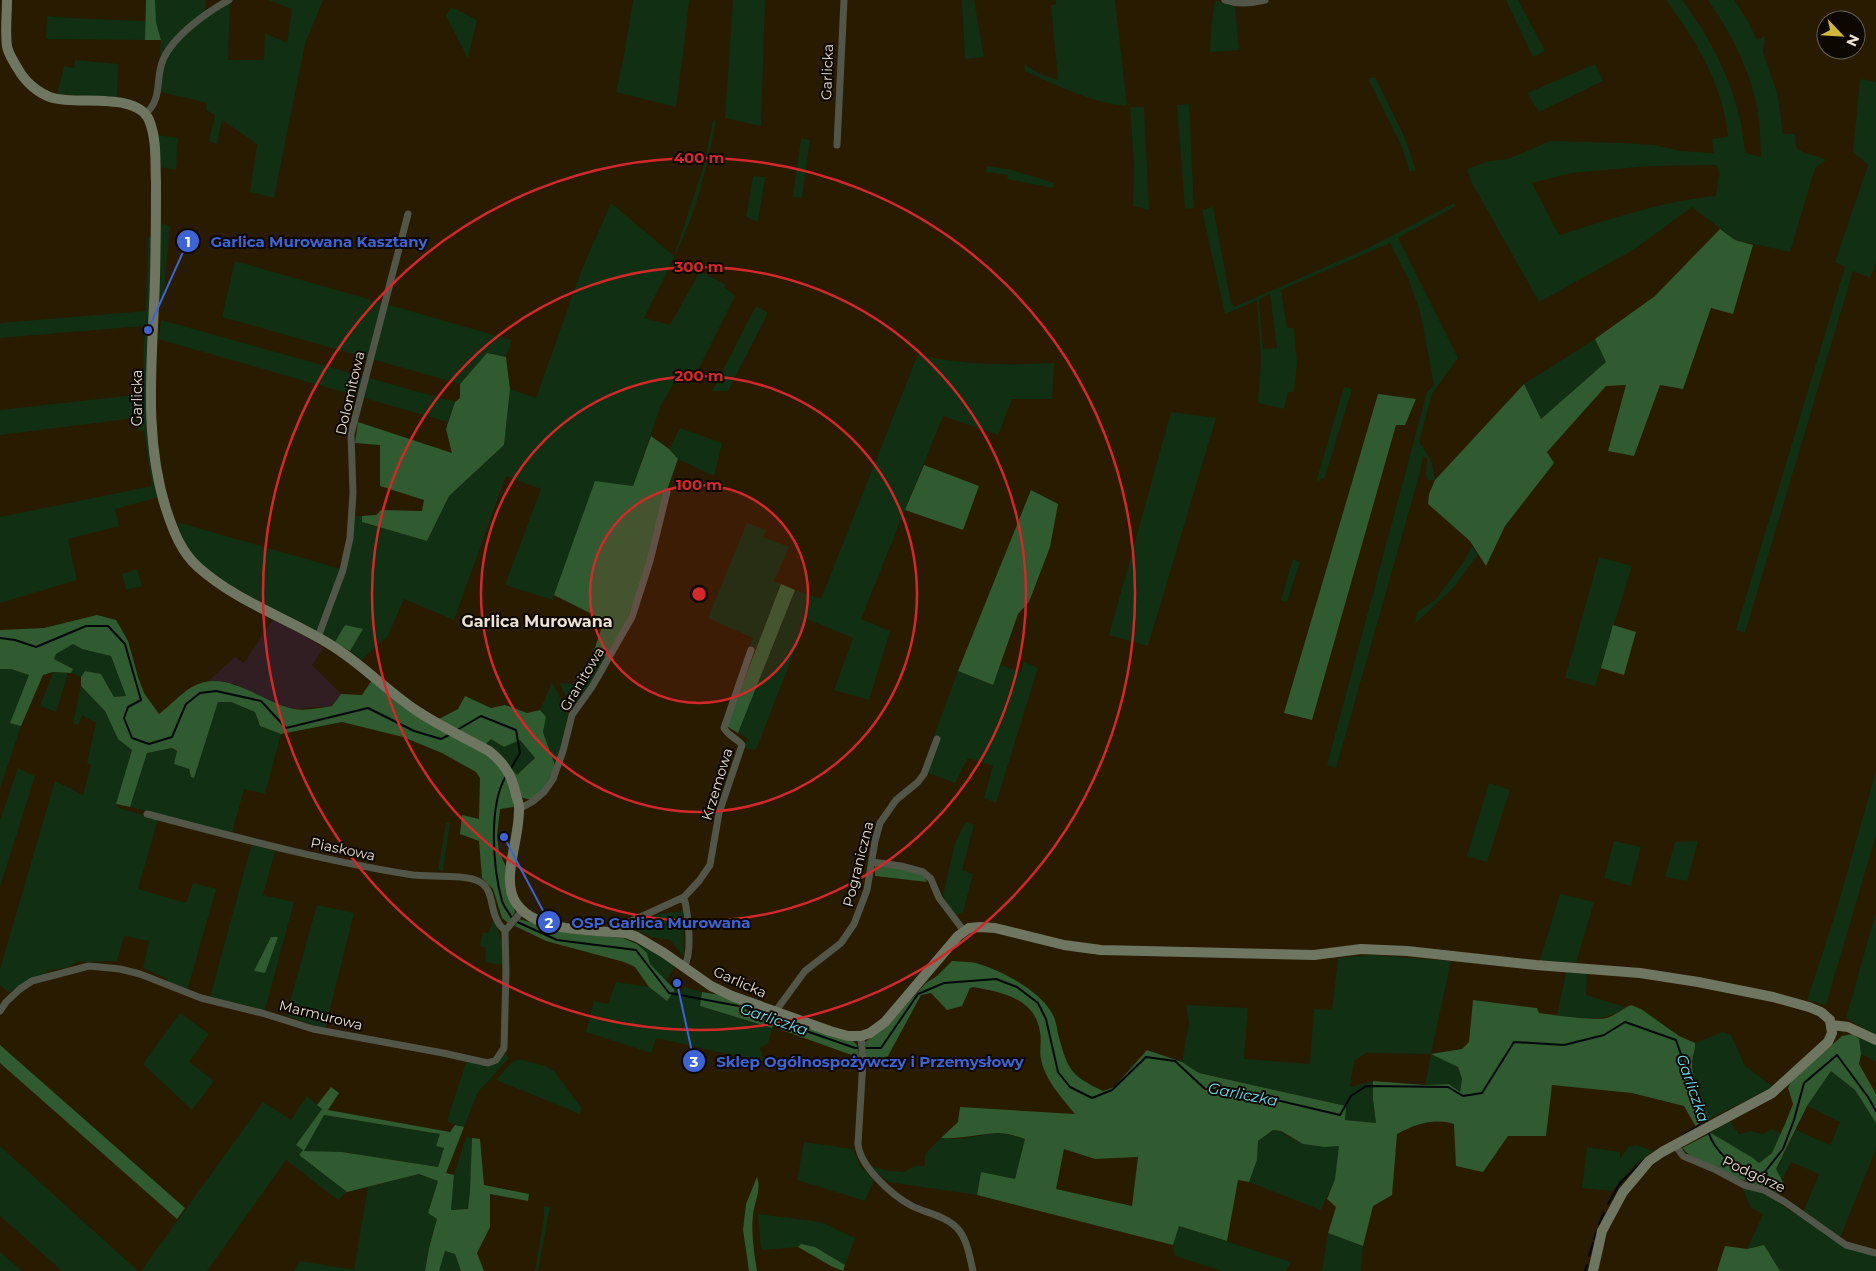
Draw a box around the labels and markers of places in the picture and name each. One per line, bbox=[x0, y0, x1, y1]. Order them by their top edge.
callout: Garlica Murowana Kasztany bbox=[175, 226, 437, 256]
centre of rings bbox=[690, 585, 708, 603]
callout: OSP Garlica Murowana bbox=[537, 907, 761, 937]
callout: Sklep Ogólnospożywczy i Przemysłowy bbox=[681, 1046, 1034, 1076]

